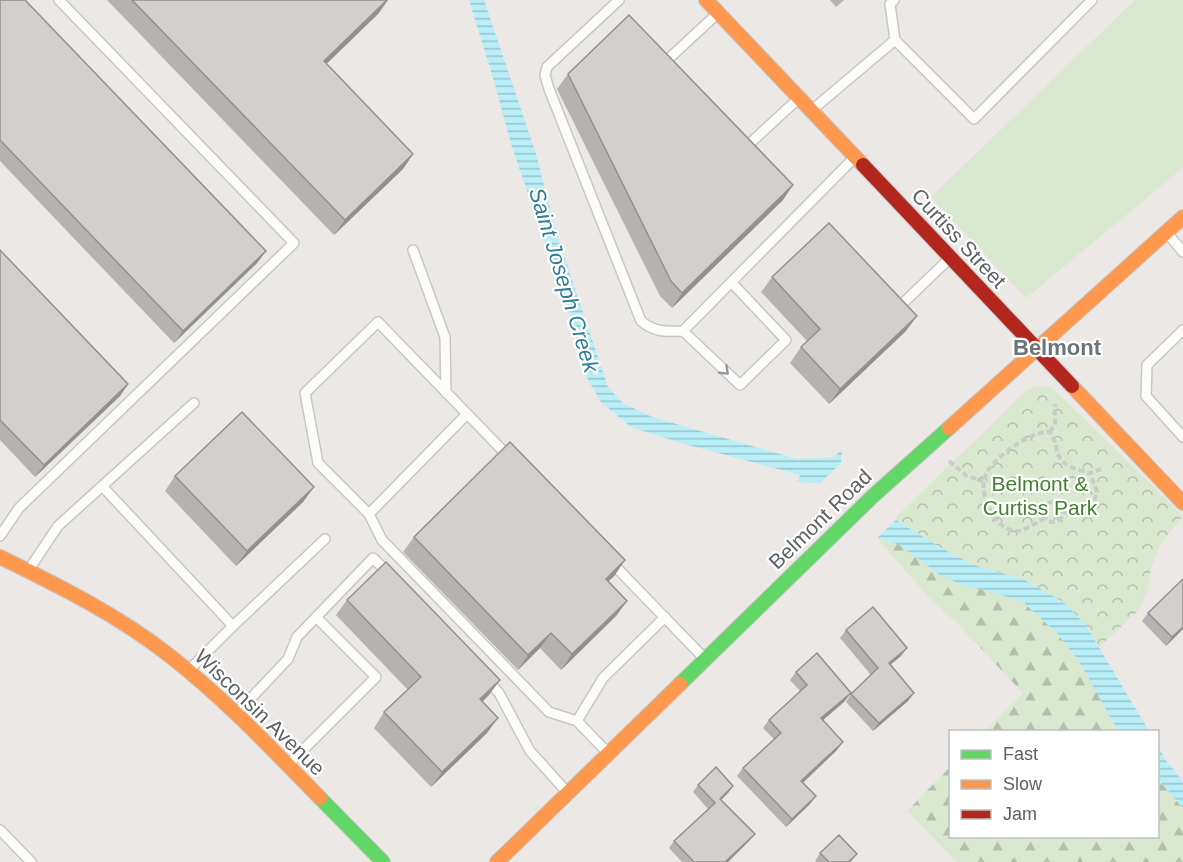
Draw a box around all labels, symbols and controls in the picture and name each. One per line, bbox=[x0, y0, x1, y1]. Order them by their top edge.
street label: Curtiss Street bbox=[907, 184, 1011, 292]
water label: Saint Joseph Creek bbox=[524, 185, 604, 376]
district label: Belmont bbox=[1013, 335, 1102, 360]
one-way arrow bbox=[719, 364, 729, 375]
street label: Belmont Road bbox=[764, 465, 876, 573]
park label: Belmont & Curtiss Park bbox=[983, 472, 1098, 519]
street label: Wisconsin Avenue bbox=[190, 644, 330, 780]
legend bbox=[949, 730, 1159, 838]
text: Fast bbox=[1003, 744, 1038, 764]
text: Slow bbox=[1003, 774, 1043, 794]
text: Jam bbox=[1003, 804, 1037, 824]

